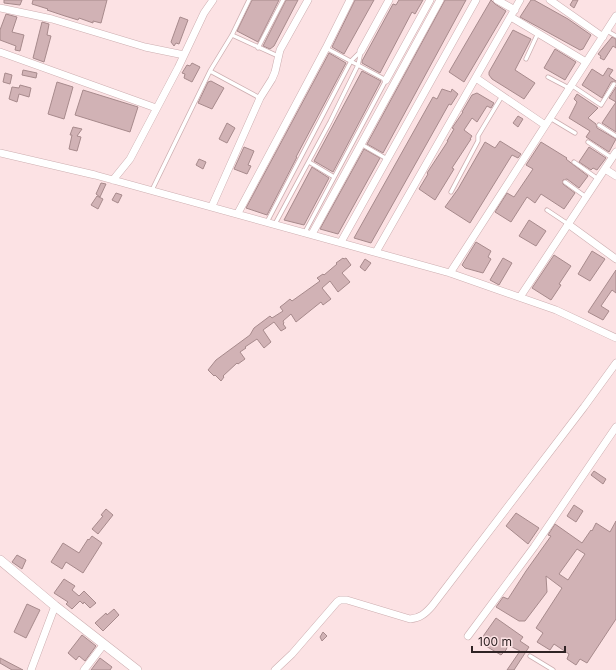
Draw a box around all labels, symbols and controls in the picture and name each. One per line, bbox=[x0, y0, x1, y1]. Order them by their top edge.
scale bar bbox=[472, 628, 565, 654]
text: 100 m bbox=[478, 634, 512, 649]

